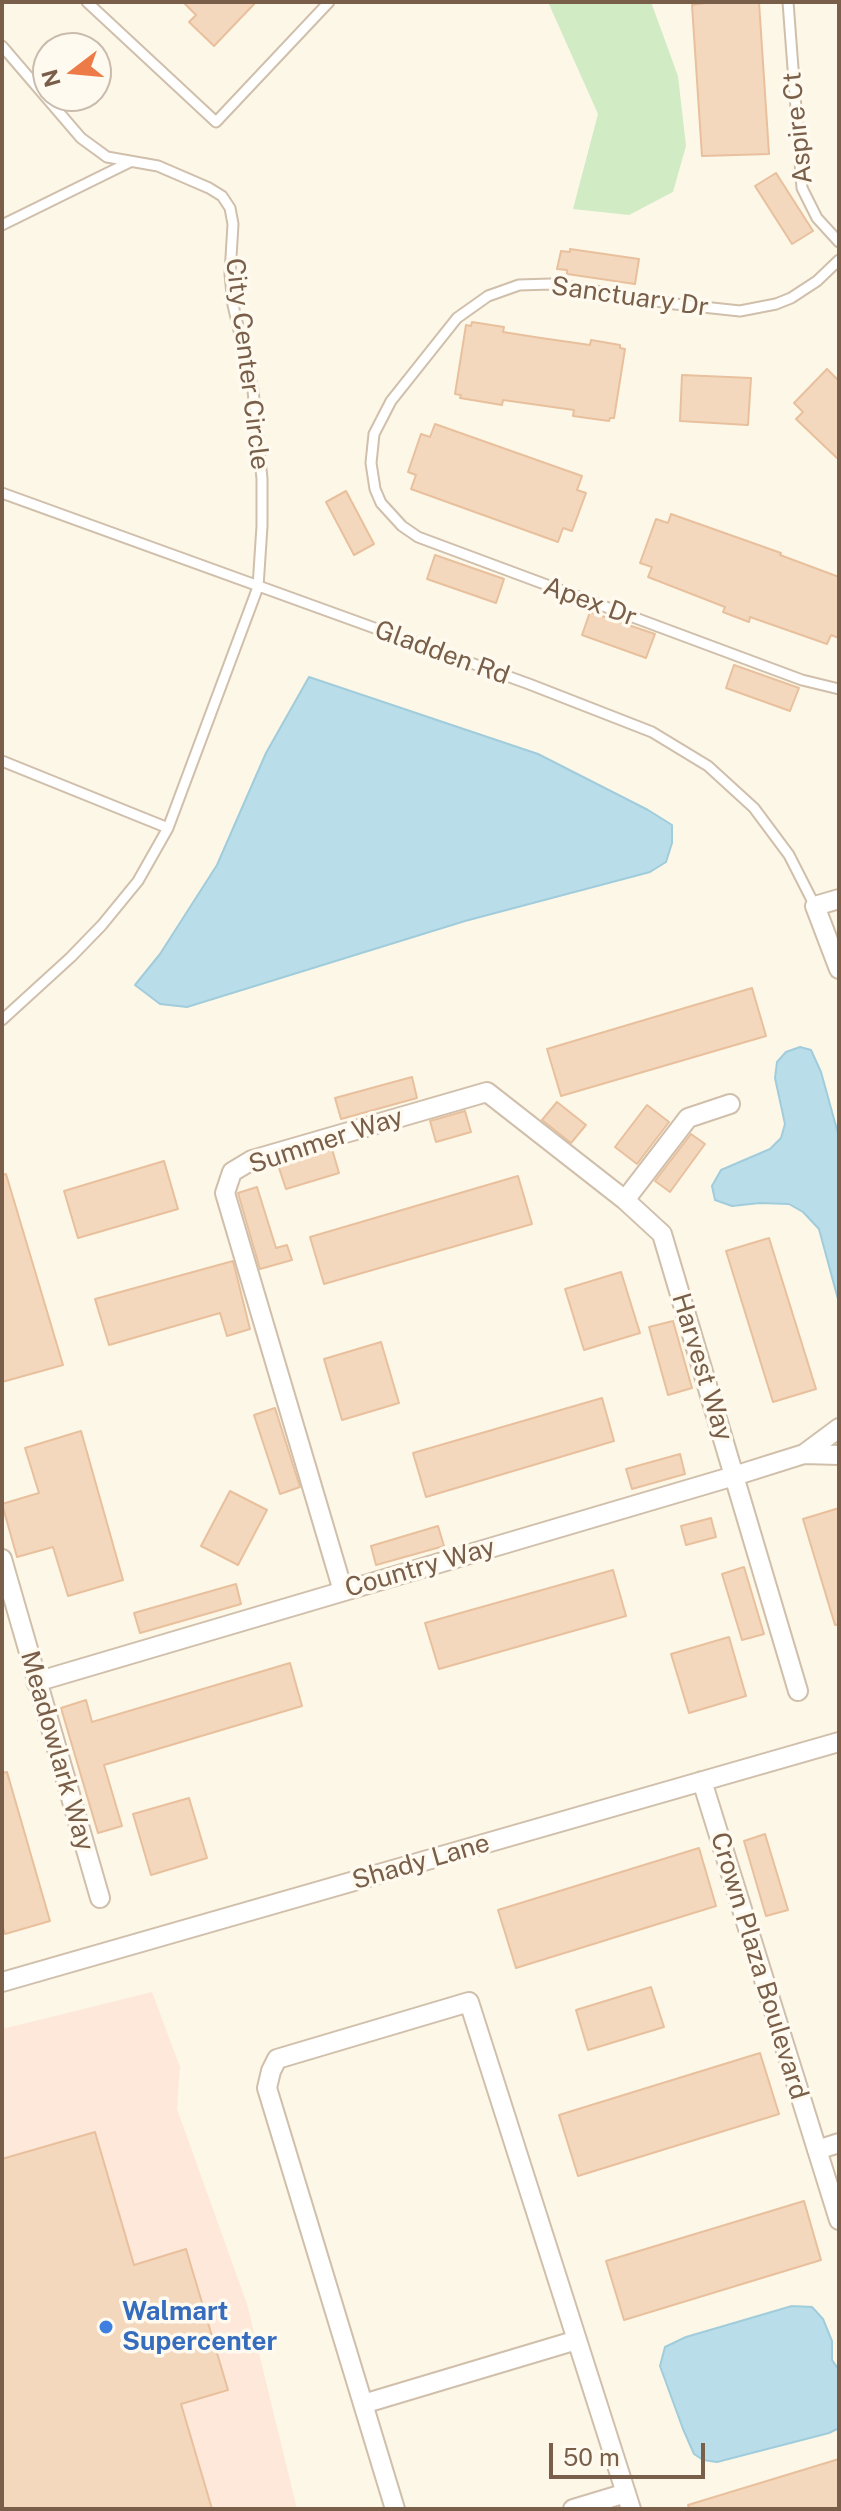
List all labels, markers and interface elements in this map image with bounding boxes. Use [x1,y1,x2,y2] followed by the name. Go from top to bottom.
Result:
[32,32,112,112] north arrow
[36,66,66,90] text: N
[777,71,819,185] street label: Aspire Ct
[219,256,275,472] street label: City Center Circle
[549,271,711,323] street label: Sanctuary Dr
[539,571,641,633] street label: Apex Dr
[370,614,514,692] street label: Gladden Rd
[245,1101,407,1181] street label: Summer Way
[665,1289,739,1445] street label: Harvest Way
[341,1532,499,1604] street label: Country Way
[14,1647,100,1855] street label: Meadowlark Way
[349,1828,493,1896] street label: Shady Lane
[703,1829,815,2103] street label: Crown Plaza Boulevard
[122,2296,277,2358] place label: Walmart Supercenter
[97,2318,115,2336] marker: Walmart Supercenter
[553,2427,709,2477] scale bar
[563,2443,620,2471] text: 50 m

